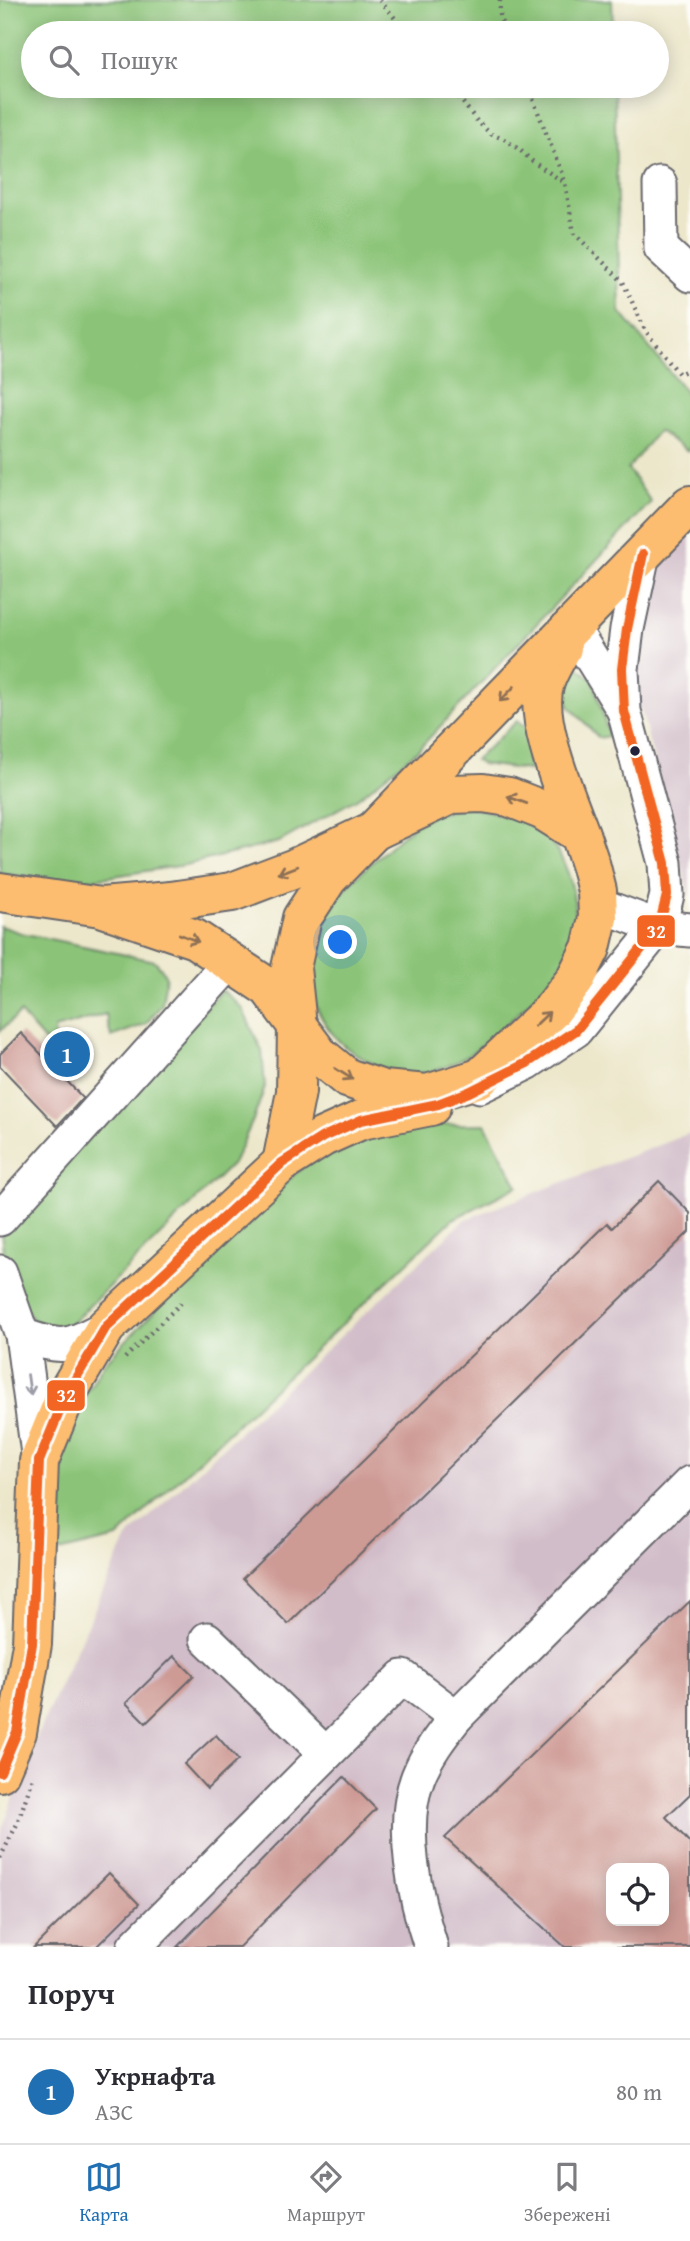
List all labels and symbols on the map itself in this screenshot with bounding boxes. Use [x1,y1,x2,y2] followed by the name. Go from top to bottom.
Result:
[499,685,516,702] one-way arrow
[628,744,642,758] unlabelled marker
[506,793,528,806] one-way arrow
[278,865,300,878] one-way arrow
[636,914,676,948] line badge: 32
[646,917,666,945] text: 32
[323,925,357,959] your location
[177,932,199,945] one-way arrow
[533,1011,550,1028] one-way arrow
[44,1028,90,1080] pin: 1
[334,1068,354,1082] one-way arrow
[22,1373,35,1396] one-way arrow
[46,1379,86,1412] line badge: 32
[56,1381,76,1409] text: 32

